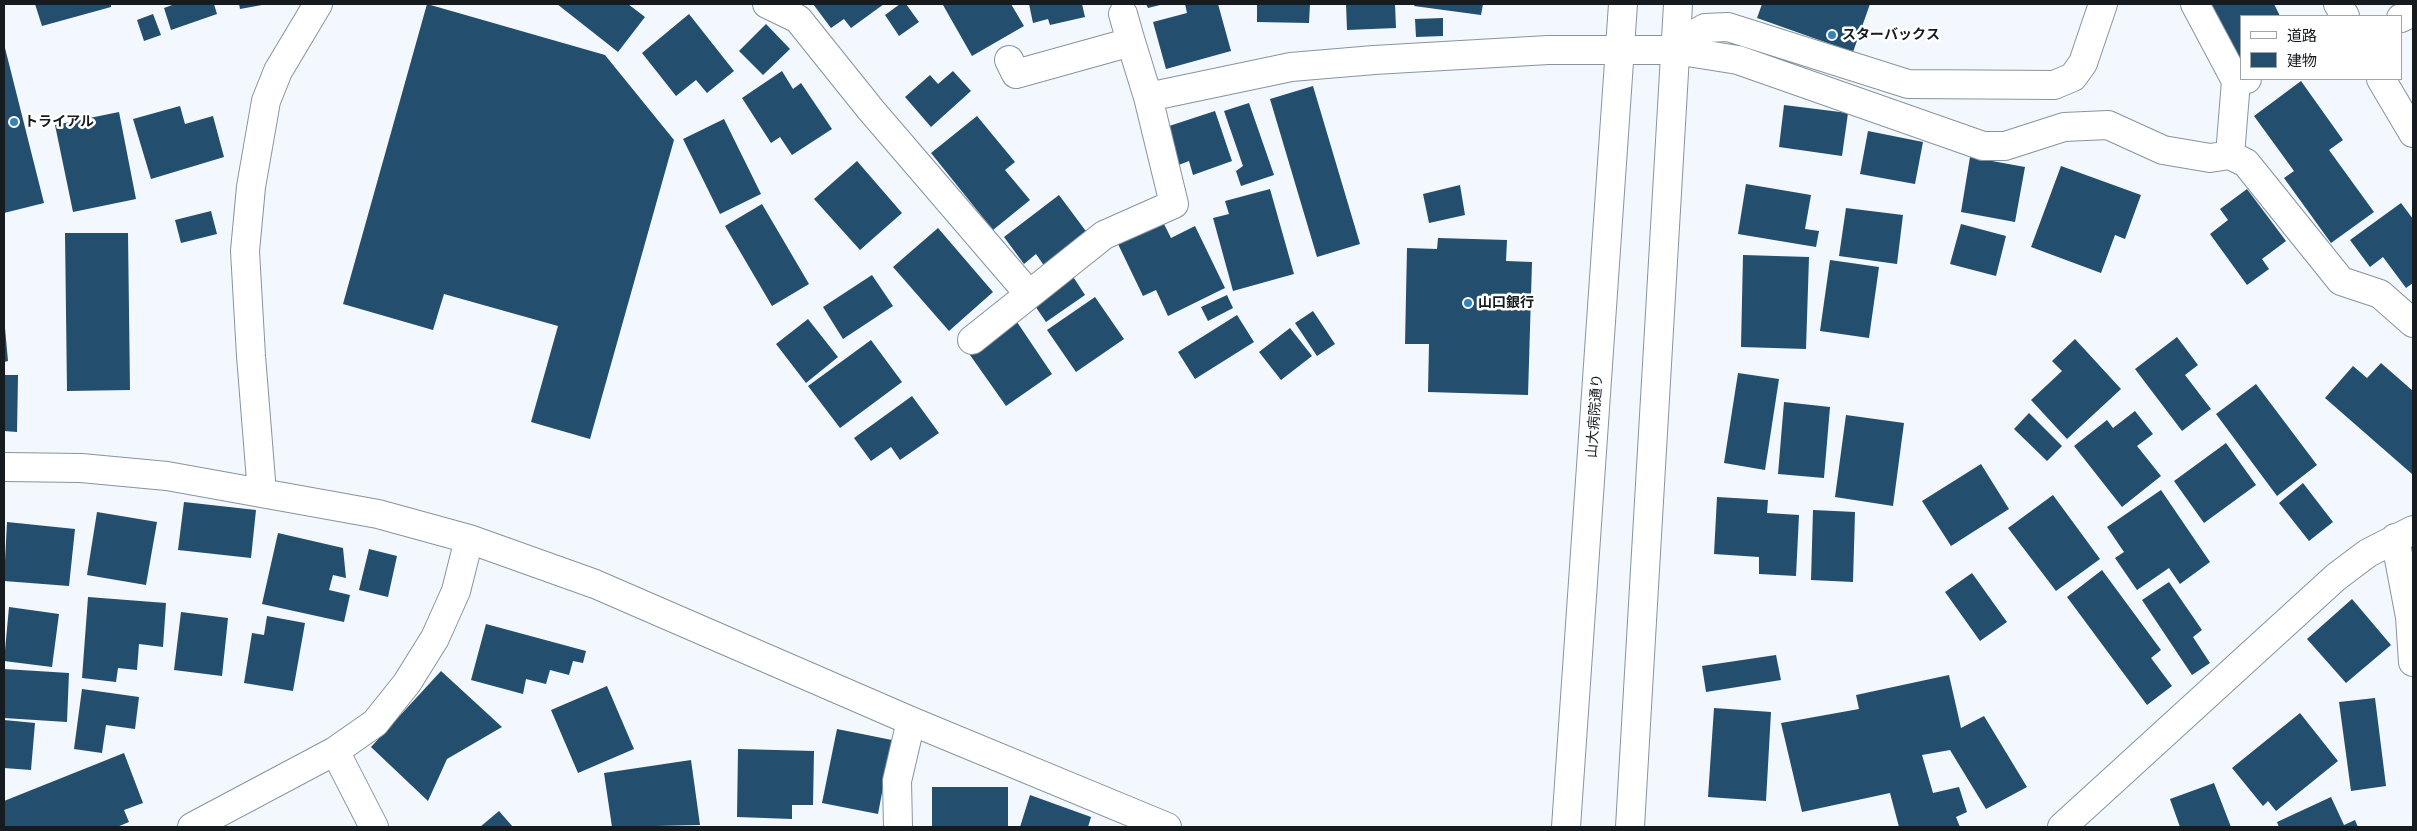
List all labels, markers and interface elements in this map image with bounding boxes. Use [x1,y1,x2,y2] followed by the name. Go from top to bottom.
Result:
[2240,15,2402,80] legend
[2287,26,2317,45] text: 道路
[1842,27,1940,43] place label: スターバックス
[1826,29,1838,41] marker: スターバックス
[2287,51,2317,70] text: 建物
[24,114,94,130] place label: トライアル
[8,116,20,128] marker: トライアル
[1478,295,1534,311] place label: 山口銀行
[1462,297,1474,309] marker: 山口銀行
[1584,374,1606,458] street label: 山大病院通り

